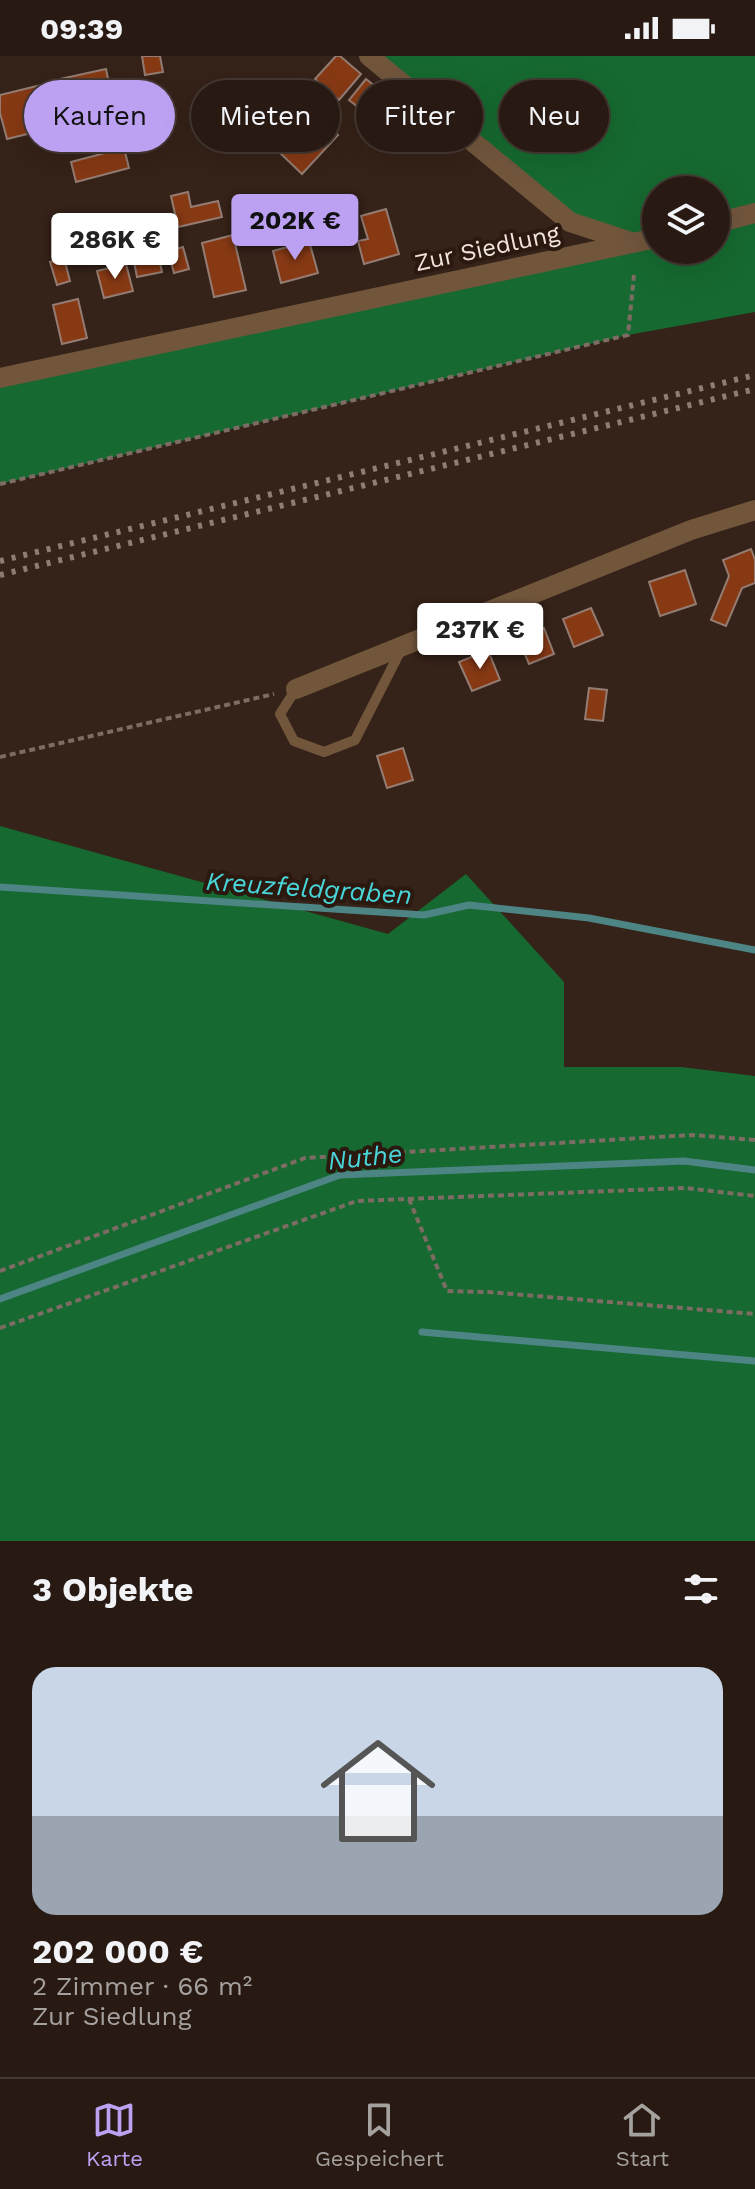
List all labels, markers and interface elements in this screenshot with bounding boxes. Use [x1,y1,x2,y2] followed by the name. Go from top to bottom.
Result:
[40,11,123,46] text: 09:39
[24,80,175,152] chip: Kaufen
[191,80,340,152] chip: Mieten
[356,80,483,152] chip: Filter
[499,80,609,152] chip: Neu
[642,176,730,264] map controls
[642,176,730,264] button: layers
[230,194,360,262] pin: 202K €
[249,205,341,235] text: 202K €
[50,213,180,281] pin: 286K €
[412,219,562,277] street label: Zur Siedlung
[69,224,161,254] text: 286K €
[415,603,545,671] pin: 237K €
[435,614,525,644] text: 237K €
[205,866,413,910] water label: Kreuzfeldgraben
[326,1138,404,1176] water label: Nuthe
[679,1567,723,1611] icon: filters
[32,1569,193,1609] text: 3 Objekte
[306,1719,450,1863] icon: home
[32,1931,203,1971] text: 202 000 €
[32,1971,252,2001] text: 2 Zimmer · 66 m²
[32,2001,191,2031] text: Zur Siedlung
[86,2098,143,2171] tab: Karte
[315,2098,444,2171] tab: Gespeichert
[616,2098,669,2171] tab: Start

